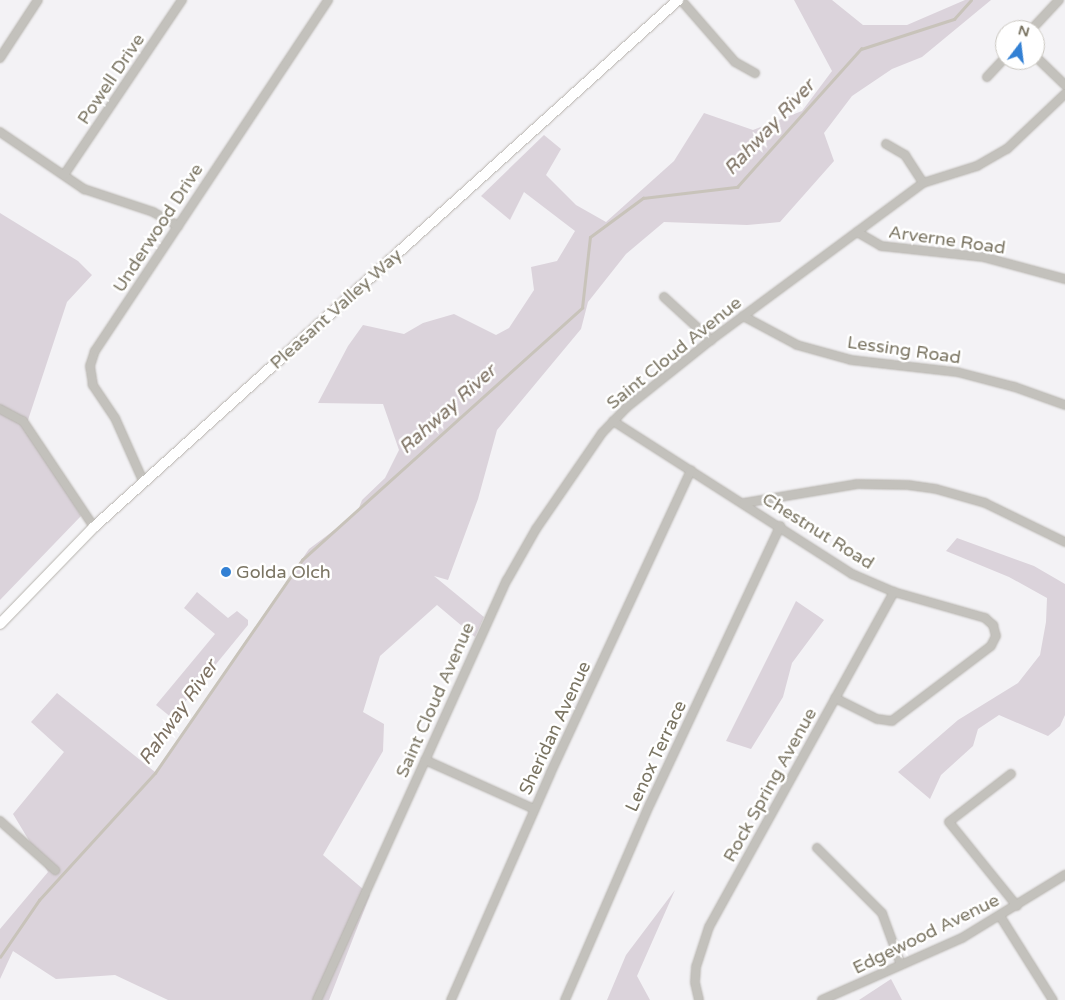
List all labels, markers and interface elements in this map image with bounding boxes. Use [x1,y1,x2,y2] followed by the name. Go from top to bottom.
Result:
[995,20,1045,70] north arrow
[1016,21,1031,41] text: N
[73,29,149,129] street label: Powell Drive
[720,75,820,181] water label: Rahway River
[108,160,208,296] street label: Underwood Drive
[887,221,1007,259] street label: Arverne Road
[266,244,406,374] street label: Pleasant Valley Way
[602,292,746,414] street label: Saint Cloud Avenue
[846,331,962,369] street label: Lessing Road
[395,361,501,459] water label: Rahway River
[758,488,878,574] street label: Chestnut Road
[236,561,331,583] place label: Golda Olch
[220,566,232,578] marker: Golda Olch
[391,619,479,781] street label: Saint Cloud Avenue
[135,656,223,770] water label: Rahway River
[515,658,595,798] street label: Sheridan Avenue
[621,697,691,815] street label: Lenox Terrace
[719,704,821,866] street label: Rock Spring Avenue
[849,889,1003,979] street label: Edgewood Avenue

